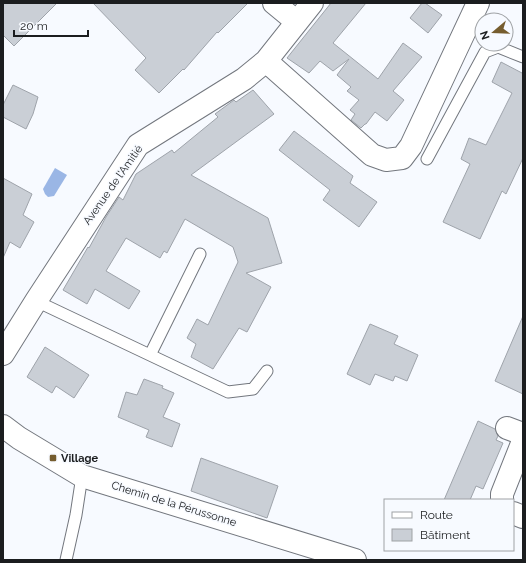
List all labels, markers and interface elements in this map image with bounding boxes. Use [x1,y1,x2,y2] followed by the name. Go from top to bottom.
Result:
[14,12,88,38] scale bar
[474,12,514,52] north arrow
[20,19,48,33] text: 20 m
[478,29,493,41] text: N
[81,142,146,227] street label: Avenue de l'Amitié
[61,452,99,465] place label: Village
[48,453,58,463] marker: Village
[110,479,239,529] street label: Chemin de la Pérussonne
[384,499,514,551] legend
[420,508,453,522] text: Route
[420,528,470,542] text: Bâtiment

